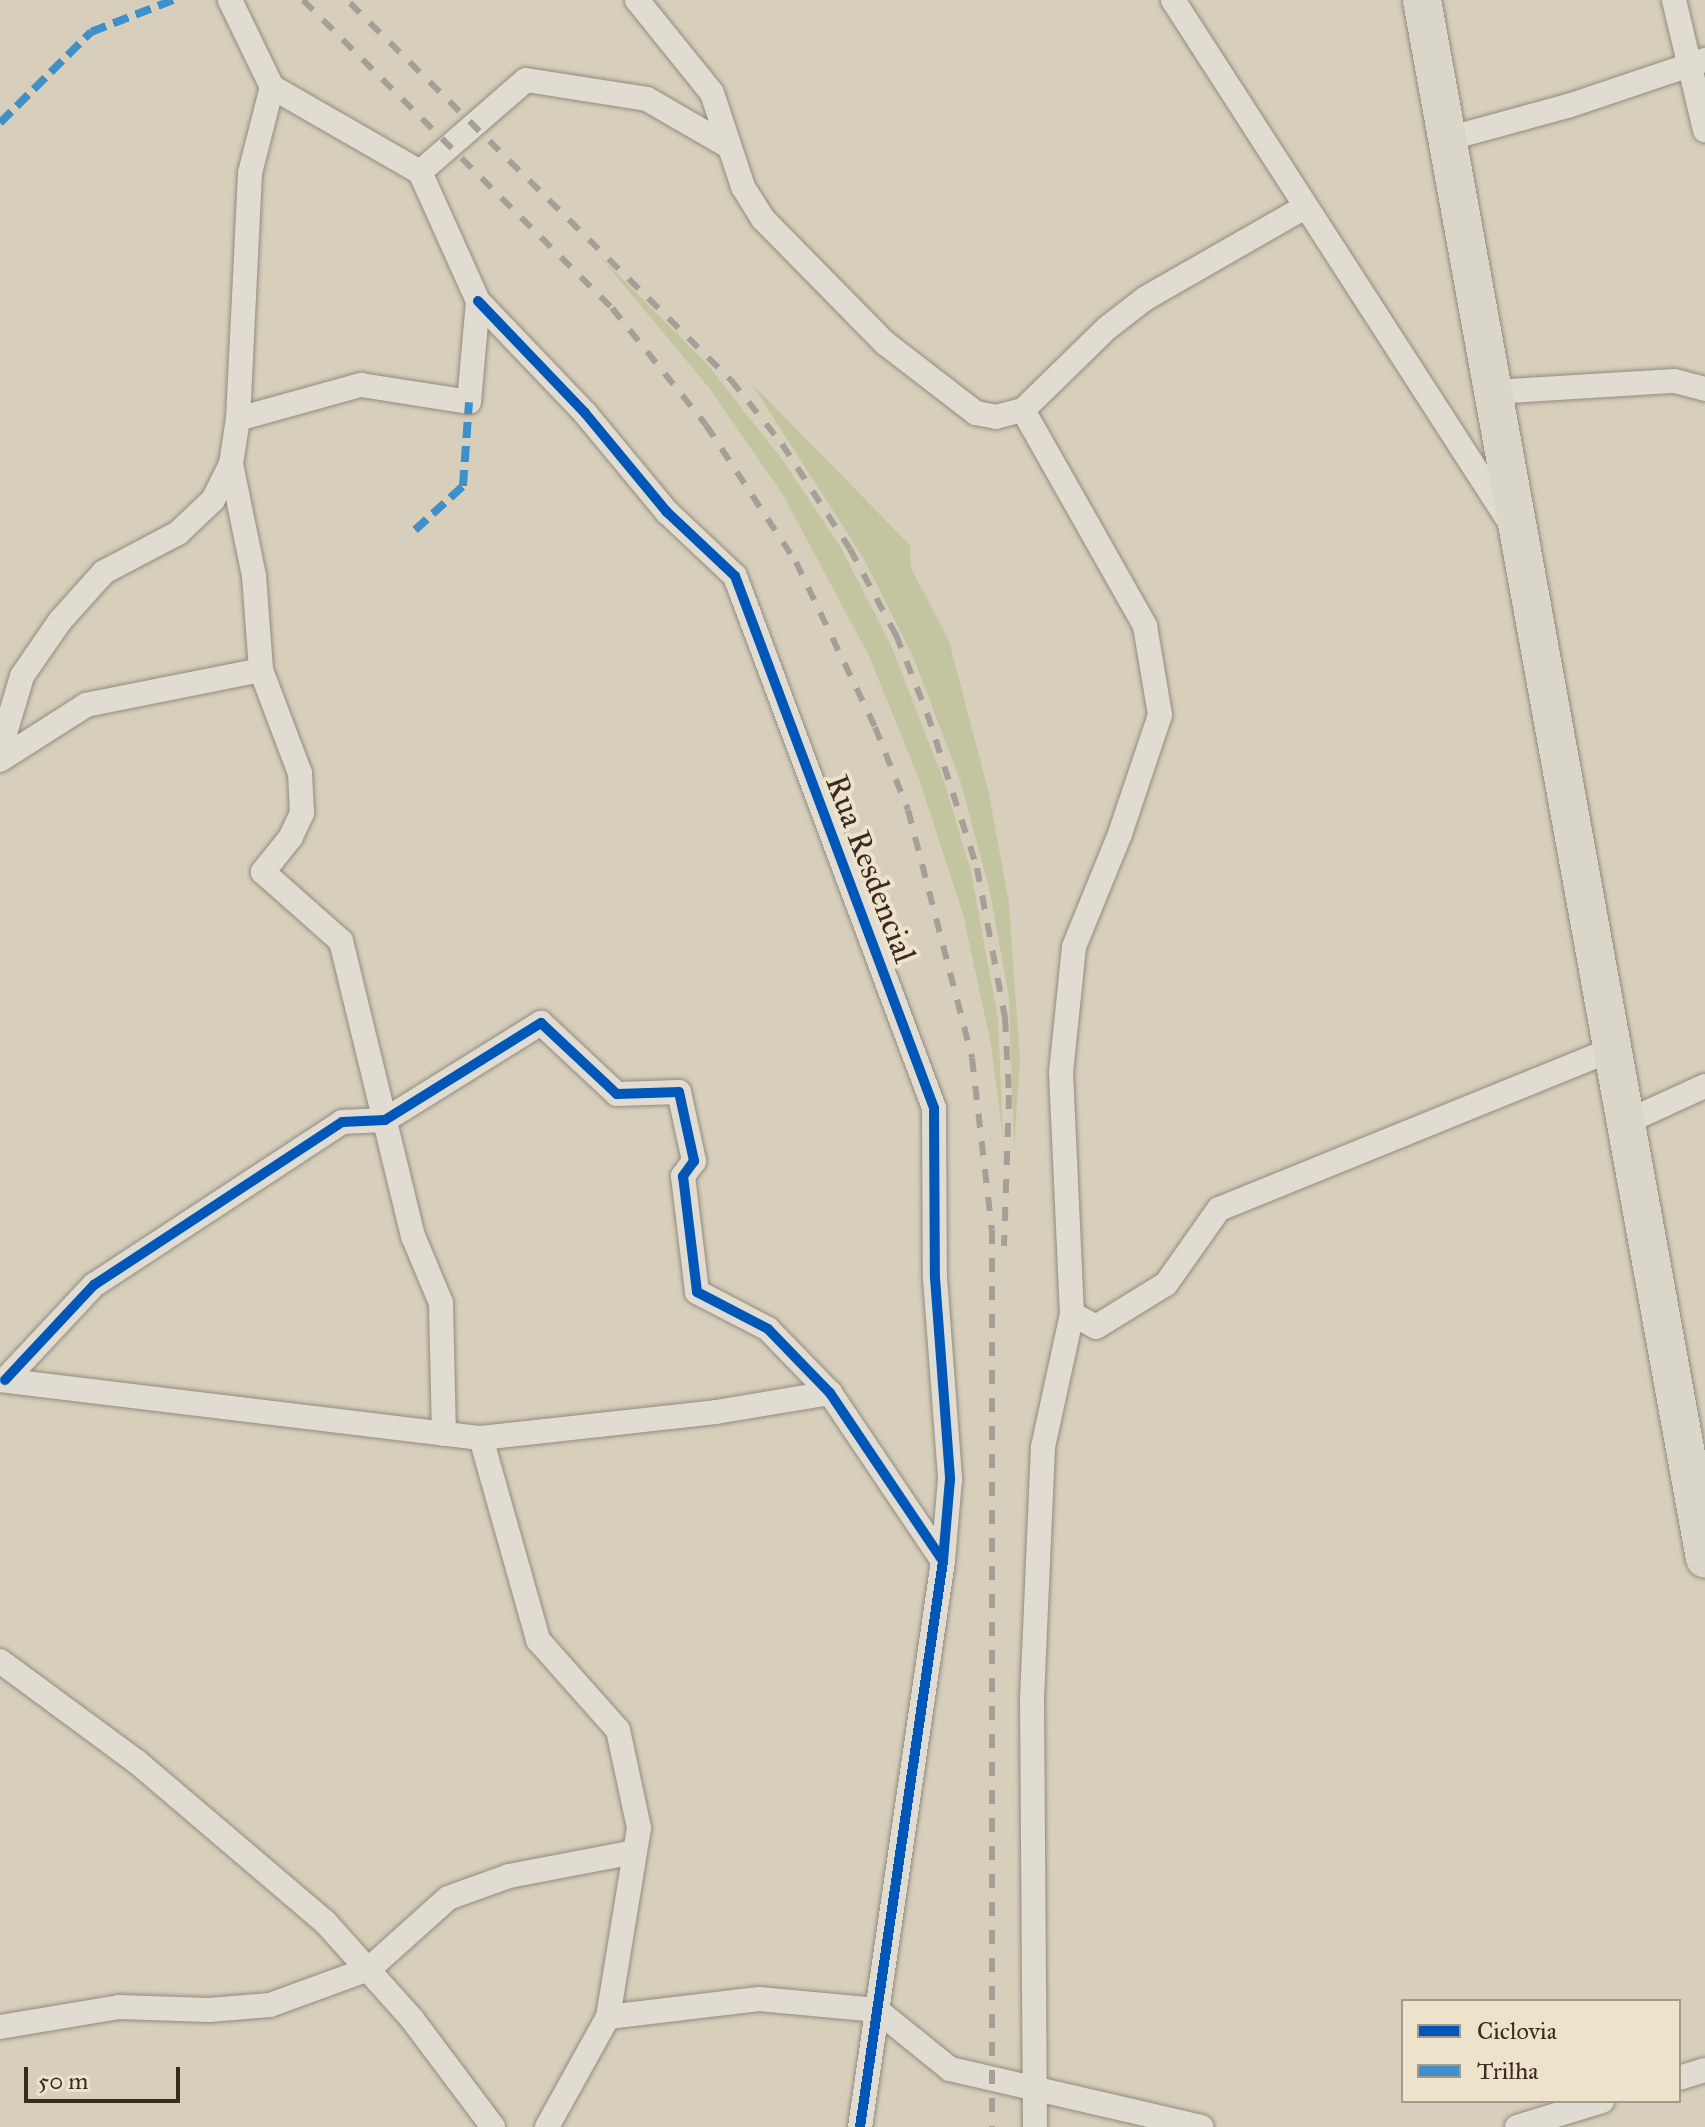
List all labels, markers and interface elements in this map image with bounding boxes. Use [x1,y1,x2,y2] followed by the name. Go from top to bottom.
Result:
[817,770,923,968] street label: Rua Resdencial
[1401,1999,1681,2103] legend
[1477,2016,1557,2046] text: Ciclovia
[28,2051,184,2101] scale bar
[1477,2056,1538,2086] text: Trilha
[38,2066,88,2096] text: 50 m

